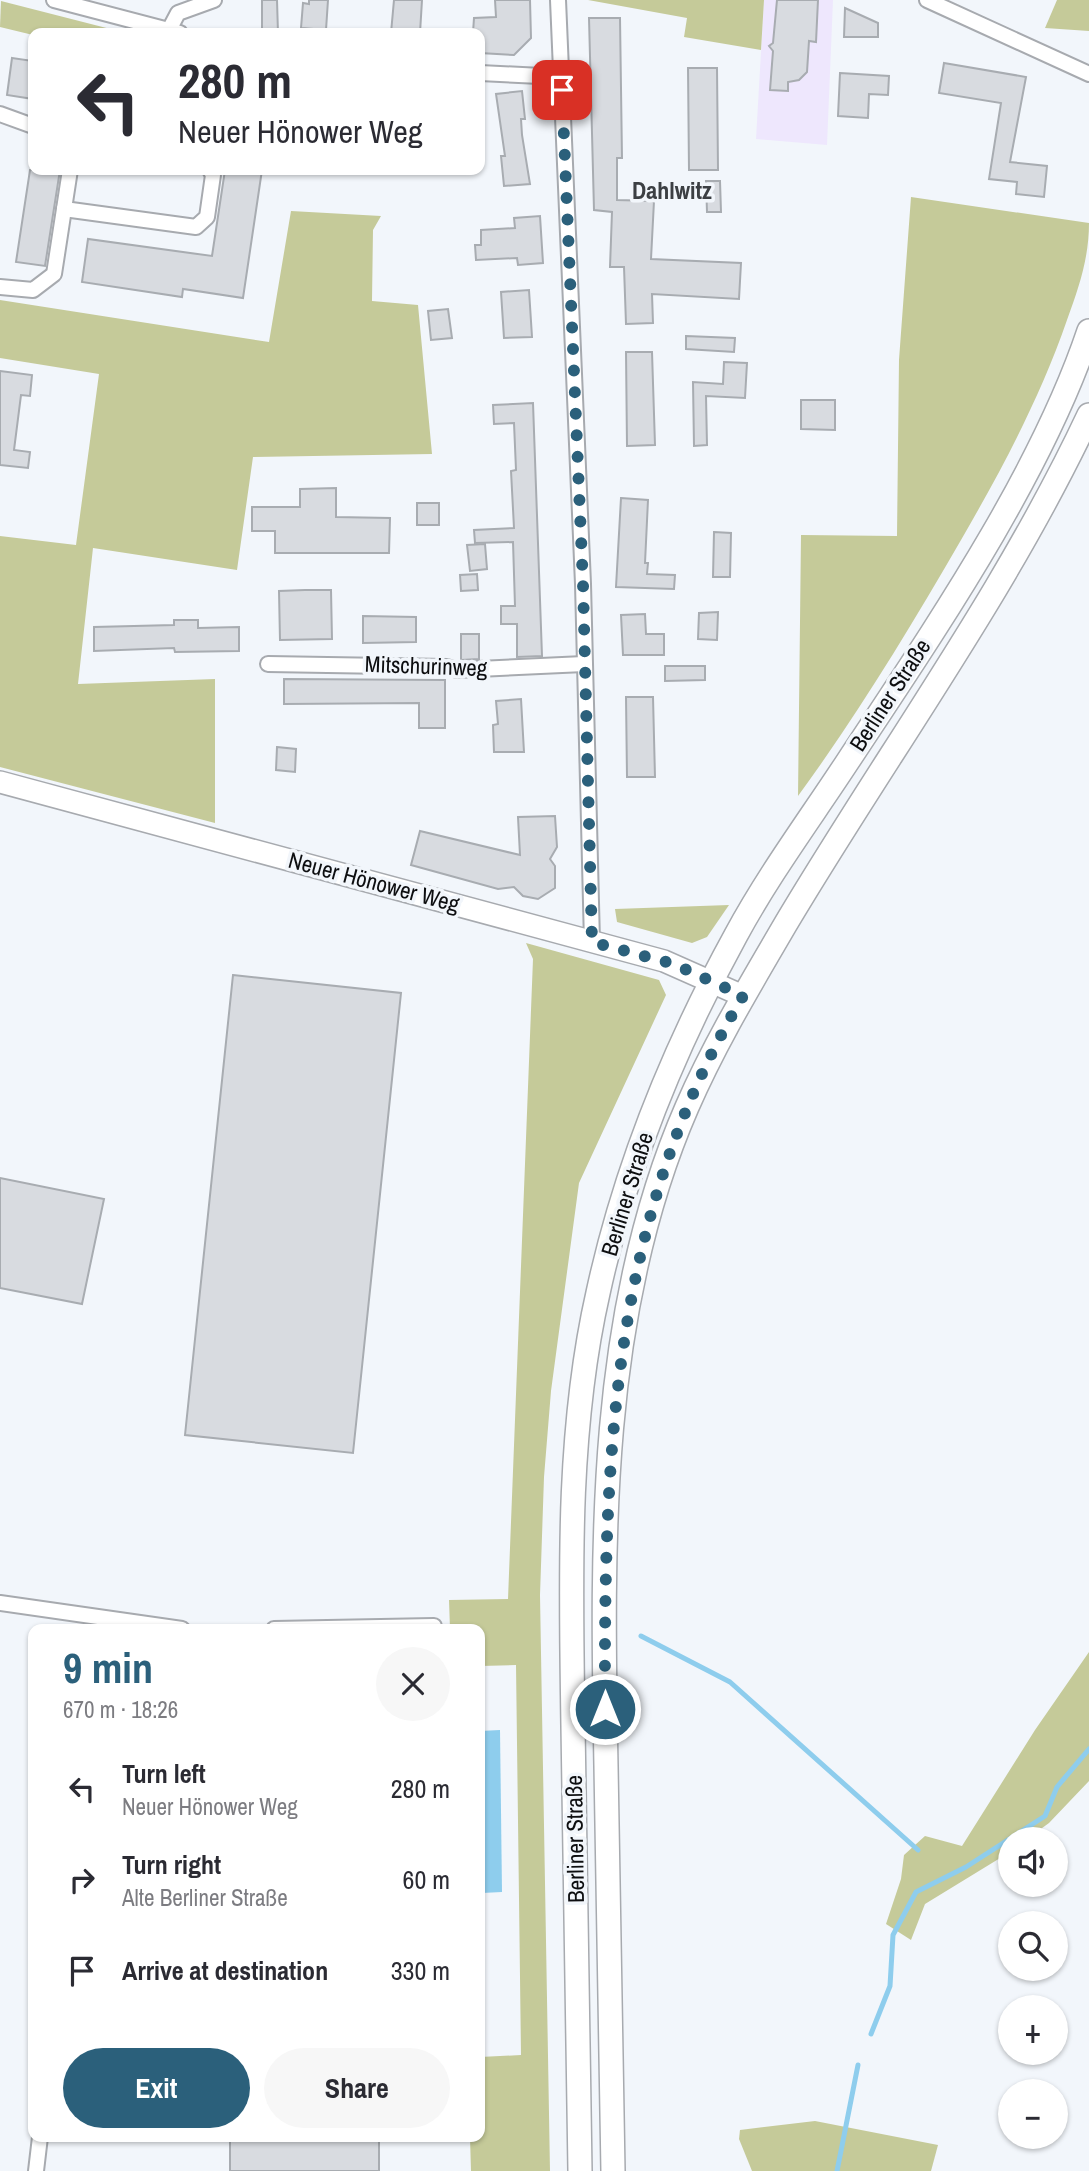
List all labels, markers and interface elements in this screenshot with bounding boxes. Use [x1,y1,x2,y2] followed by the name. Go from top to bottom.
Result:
[178,47,292,113] text: 280 m
[63,56,154,147] icon: left
[532,60,592,120] pin
[543,71,581,109] icon: arrive
[178,110,423,153] text: Neuer Hönower Weg
[632,174,712,206] district label: Dahlwitz
[842,633,937,757] street label: Berliner Straße
[364,648,488,683] street label: Mitschurinweg
[285,844,464,919] street label: Neuer Hönower Weg
[593,1128,660,1260] street label: Berliner Straße
[63,1640,153,1696] text: 9 min
[376,1647,450,1721] button: close
[568,1672,642,1746] position arrow
[63,1694,178,1725] text: 670 m · 18:26
[122,1756,206,1791] text: Turn left
[63,1770,101,1808] icon: left
[391,1771,450,1806] text: 280 m
[558,1775,591,1903] street label: Berliner Straße
[122,1791,298,1822] text: Neuer Hönower Weg
[998,1827,1068,2149] map controls
[998,1827,1068,1897] button: sound
[122,1847,221,1882] text: Turn right
[63,1861,101,1899] icon: right
[403,1862,450,1897] text: 60 m
[122,1882,288,1913] text: Alte Berliner Straße
[998,1911,1068,1981] button: search
[63,1952,101,1990] icon: arrive
[122,1953,328,1988] text: Arrive at destination
[391,1953,450,1988] text: 330 m
[998,1995,1068,2065] button: +
[63,2048,250,2128] button: Exit
[264,2048,450,2128] button: Share
[998,2079,1068,2149] button: −

